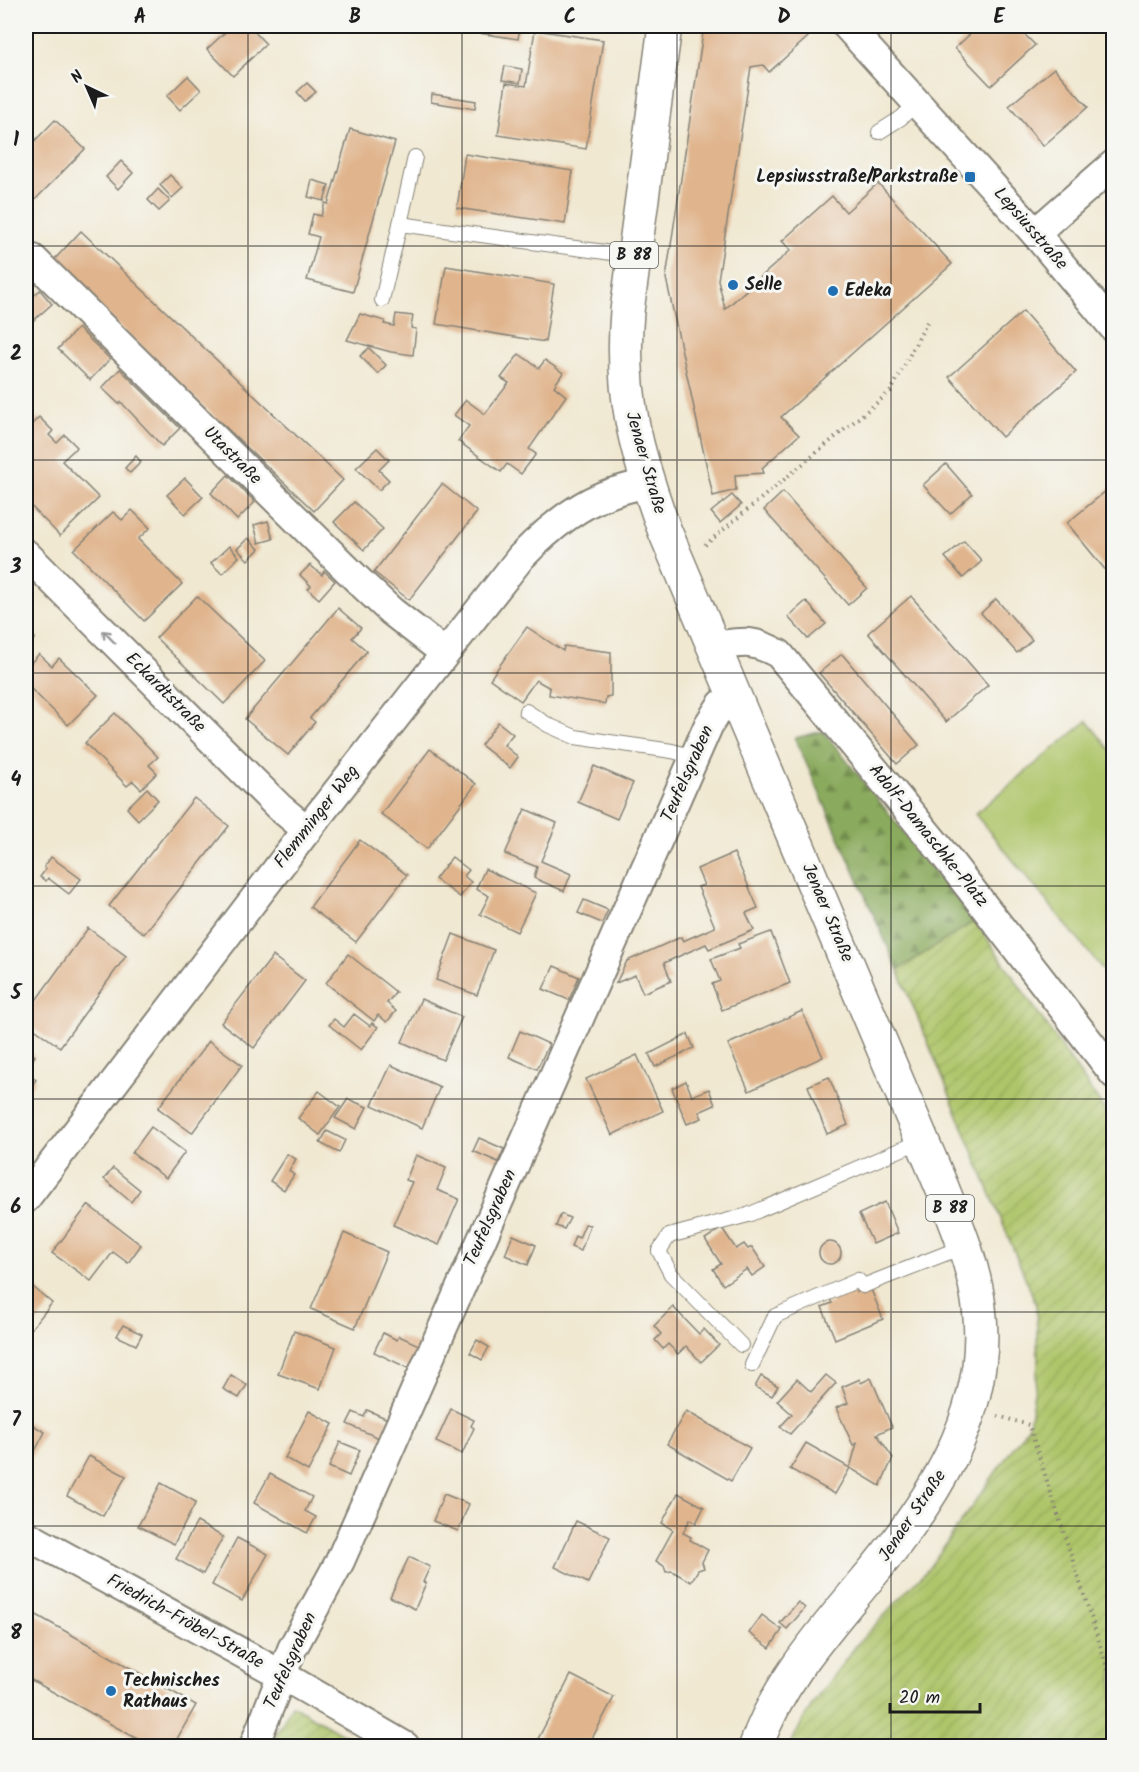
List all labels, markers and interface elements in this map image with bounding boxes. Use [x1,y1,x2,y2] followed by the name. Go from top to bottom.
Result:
[134,2,146,34] text: A
[349,2,361,34] text: B
[564,2,576,34] text: C
[777,2,791,34] text: D
[993,2,1005,34] text: E
[57,57,117,117] north arrow
[65,65,90,90] text: N
[13,125,19,157] text: 1
[756,163,958,192] place label: Lepsiusstraße/Parkstraße
[963,170,977,184] marker: Lepsiusstraße/Parkstraße
[985,181,1075,277] street label: Lepsiusstraße
[610,242,658,268] road number: B 88
[745,271,782,300] place label: Selle
[845,277,891,306] place label: Edeka
[726,278,740,292] marker: Selle
[826,284,840,298] marker: Edeka
[10,339,22,371] text: 2
[617,408,673,518] street label: Jenaer Straße
[196,420,268,492] street label: Utastraße
[10,552,22,584] text: 3
[101,629,116,644] one-way arrow
[118,646,212,740] street label: Eckardtstraße
[654,721,722,827] street label: Teufelsgraben
[861,758,995,914] street label: Adolf-Damaschke-Platz
[267,759,367,875] street label: Flemminger Weg
[11,765,22,797] text: 4
[793,859,861,967] street label: Jenaer Straße
[10,978,23,1010] text: 5
[457,1165,525,1271] street label: Teufelsgraben
[11,1192,22,1224] text: 6
[926,1195,974,1221] road number: B 88
[11,1405,21,1437] text: 7
[872,1464,954,1568] street label: Jenaer Straße
[101,1567,269,1677] street label: Friedrich-Fröbel-Straße
[257,1608,325,1714] street label: Teufelsgraben
[10,1618,22,1650] text: 8
[123,1667,220,1717] place label: Technisches Rathaus
[890,1676,980,1714] scale bar
[104,1684,118,1698] marker: Technisches Rathaus
[899,1684,940,1713] text: 20 m

